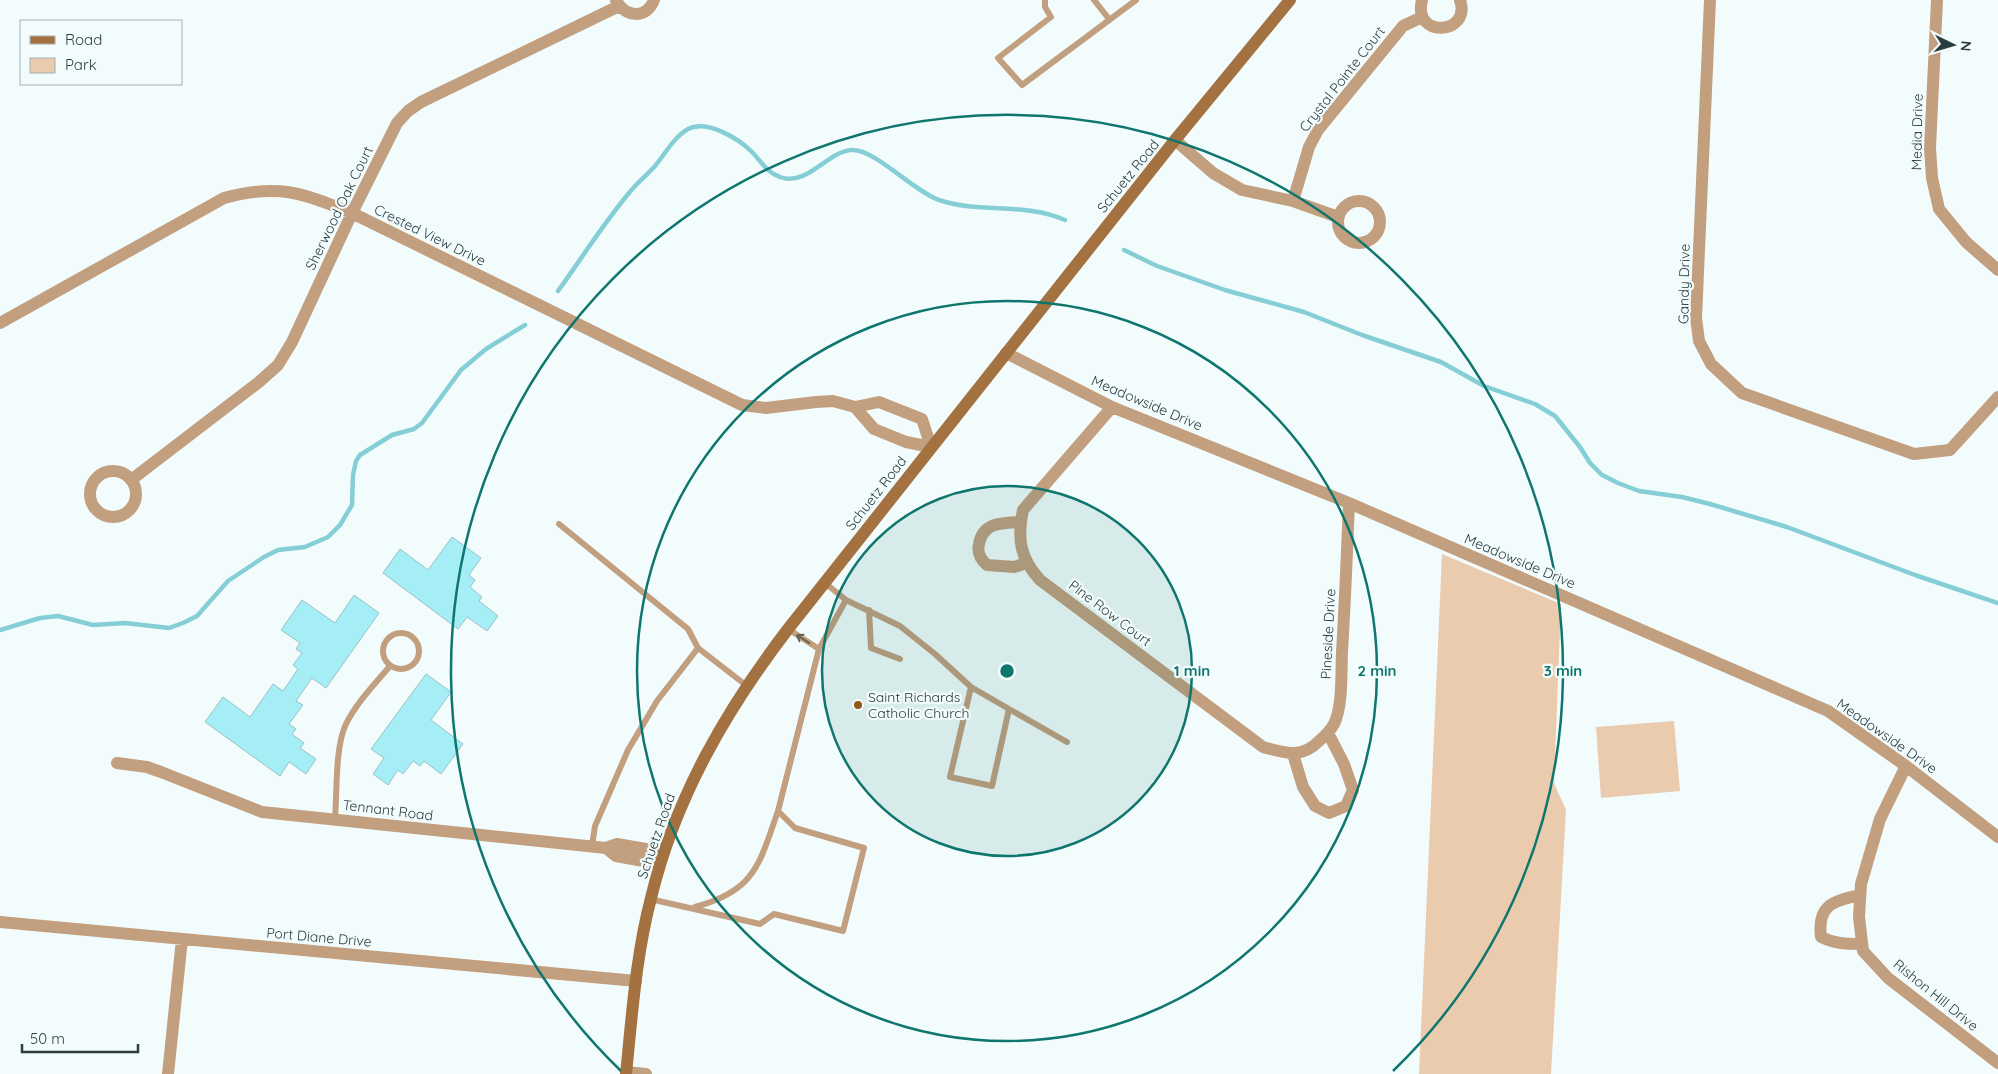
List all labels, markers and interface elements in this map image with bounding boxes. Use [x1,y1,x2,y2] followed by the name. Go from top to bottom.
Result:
[20,20,182,85] legend
[1928,20,1978,70] north arrow
[1295,22,1389,135] street label: Crystal Pointe Court
[65,30,102,49] text: Road
[1957,40,1975,52] text: N
[65,55,97,74] text: Park
[1907,93,1927,171] street label: Media Drive
[1093,136,1163,216] street label: Schuetz Road
[301,143,377,273] street label: Sherwood Oak Court
[371,200,489,270] street label: Crested View Drive
[1674,244,1694,324] street label: Gandy Drive
[1089,371,1205,435] street label: Meadowside Drive
[842,452,910,534] street label: Schuetz Road
[1462,529,1578,593] street label: Meadowside Drive
[1065,576,1155,650] street label: Pine Row Court
[1317,588,1339,680] street label: Pineside Drive
[797,634,811,644] one-way arrow
[1174,661,1210,680] text: 1 min
[1357,661,1397,680] text: 2 min
[1544,661,1582,680] text: 3 min
[998,662,1016,680] centre of rings
[868,688,969,722] place label: Saint Richards Catholic Church
[1833,695,1941,778] street label: Meadowside Drive
[852,699,864,711] marker: Saint Richards Catholic Church
[633,791,679,881] street label: Schuetz Road
[342,796,434,824] street label: Tennant Road
[266,923,373,951] street label: Port Diane Drive
[1890,955,1982,1035] street label: Rishon Hill Drive
[22,1022,139,1054] scale bar
[30,1029,65,1048] text: 50 m

